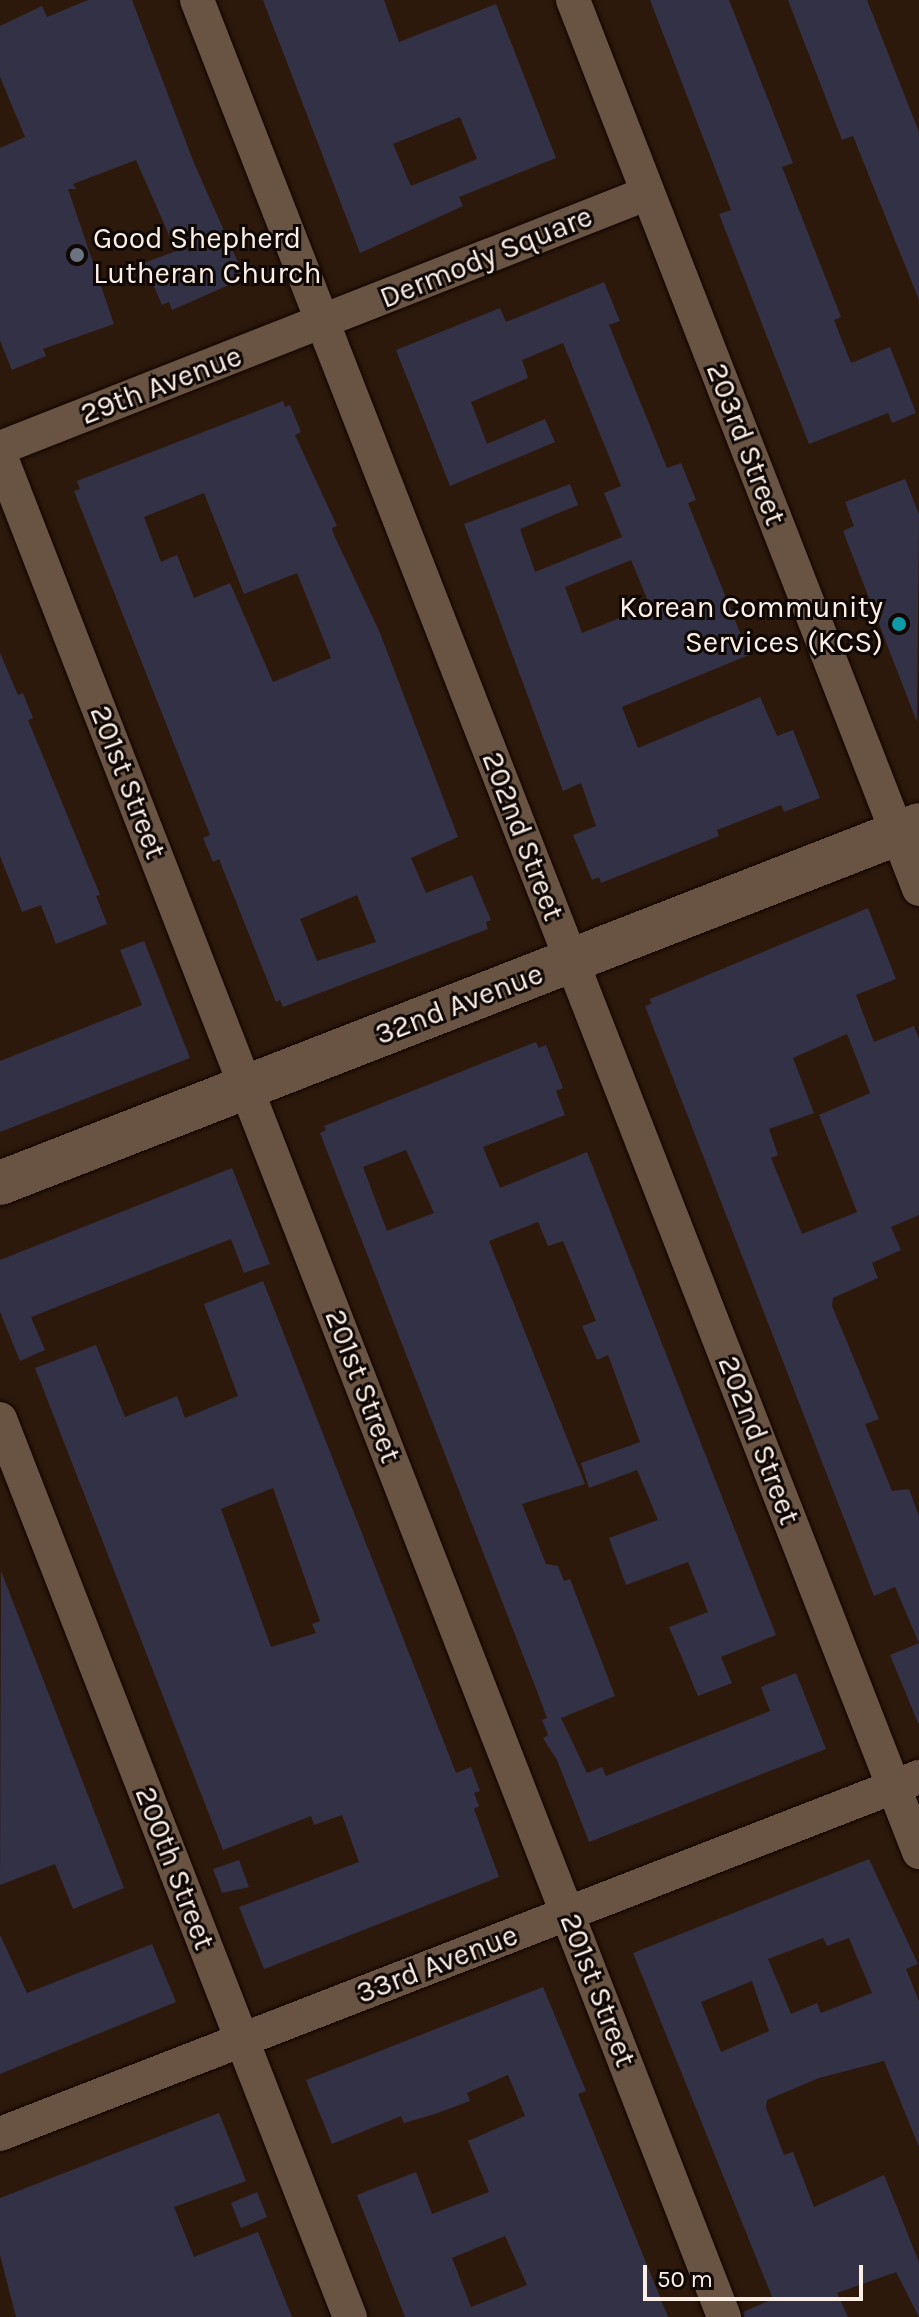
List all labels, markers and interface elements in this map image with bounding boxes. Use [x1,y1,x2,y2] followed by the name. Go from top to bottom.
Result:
[374,198,598,316] street label: Dermody Square
[93,220,322,290] place label: Good Shepherd Lutheran Church
[68,246,86,264] marker: Good Shepherd Lutheran Church
[75,338,247,432] street label: 29th Avenue
[699,358,793,530] street label: 203rd Street
[619,589,883,660] place label: Korean Community Services (KCS)
[890,615,908,633] marker: Korean Community Services (KCS)
[82,700,174,864] street label: 201st Street
[474,746,572,926] street label: 202nd Street
[370,956,548,1052] street label: 32nd Avenue
[317,1304,409,1468] street label: 201st Street
[710,1350,808,1530] street label: 202nd Street
[127,1781,223,1955] street label: 200th Street
[552,1908,644,2072] street label: 201st Street
[351,1917,523,2011] street label: 33rd Avenue
[647,2249,867,2299] scale bar
[657,2265,713,2293] text: 50 m

